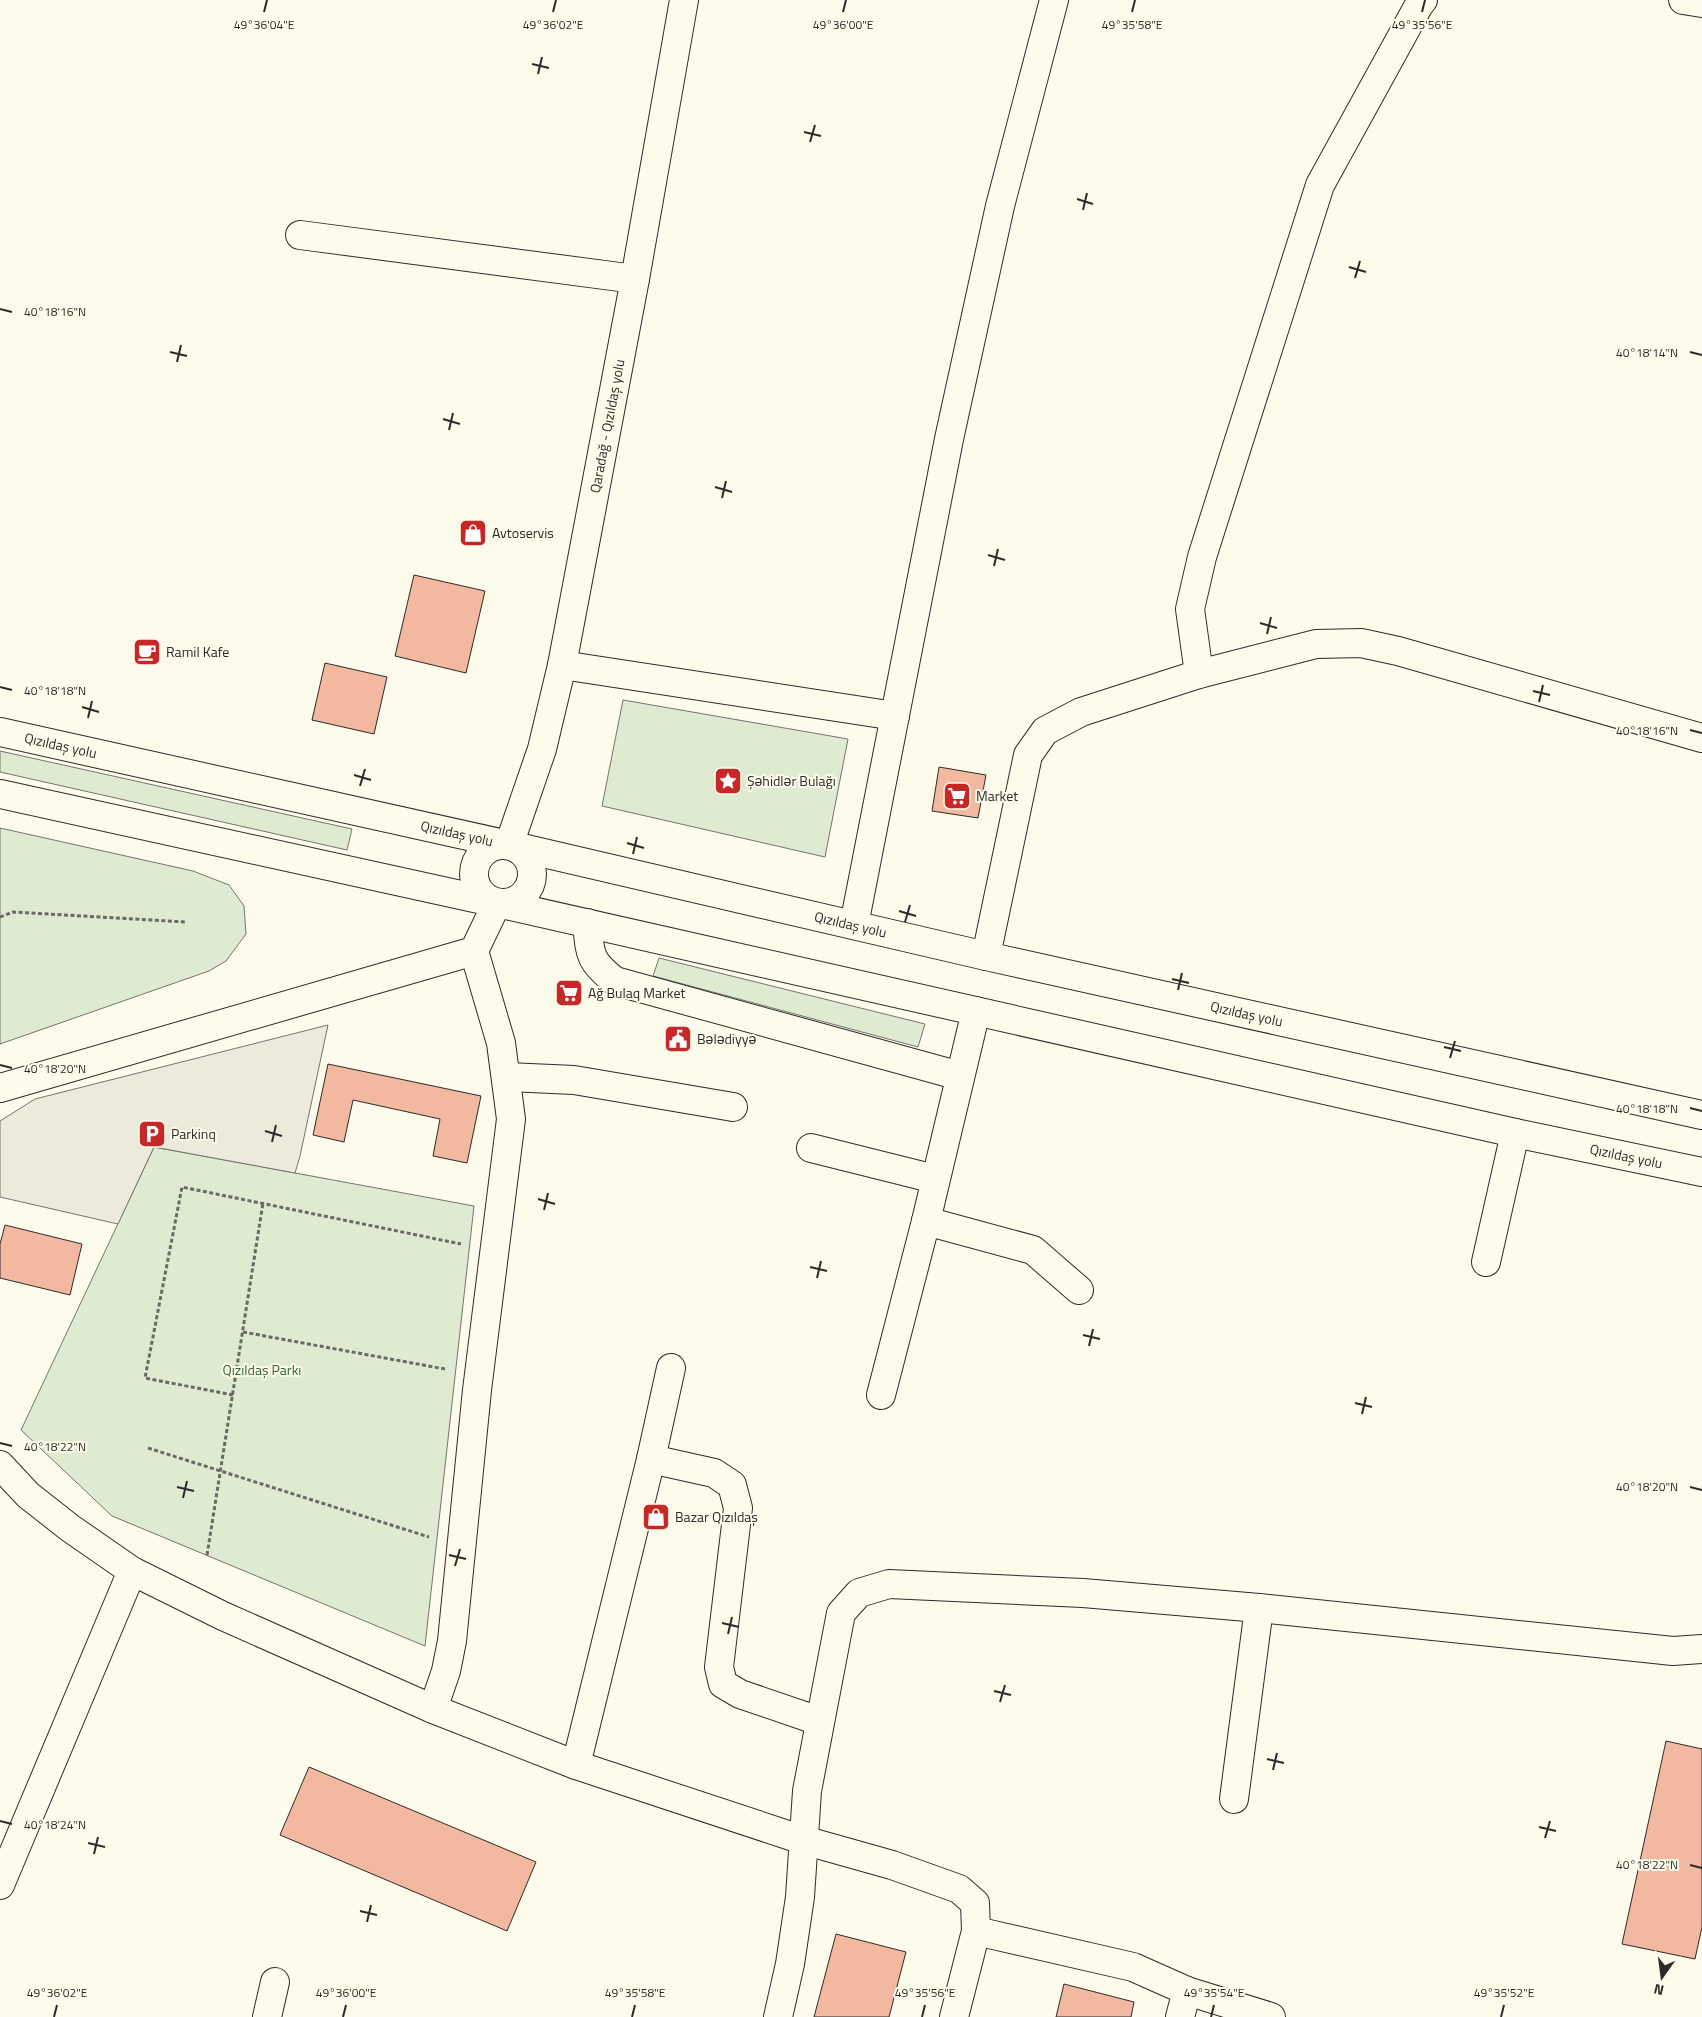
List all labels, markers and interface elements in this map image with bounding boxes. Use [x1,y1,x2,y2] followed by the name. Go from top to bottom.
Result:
[234,15,295,34] text: 49°36'04"E
[523,15,584,34] text: 49°36'02"E
[813,15,874,34] text: 49°36'00"E
[1102,15,1163,34] text: 49°35'58"E
[1392,15,1453,34] text: 49°35'56"E
[24,302,86,321] text: 40°18'16"N
[1616,343,1678,362] text: 40°18'14"N
[584,357,630,495] street label: Qaradağ - Qızıldaş yolu
[458,518,488,548] shop icon: Avtoservis
[492,522,554,543] place label: Avtoservis
[132,637,162,667] cafe icon: Ramil Kafe
[166,641,229,662] place label: Ramil Kafe
[24,681,86,700] text: 40°18'18"N
[1616,721,1678,740] text: 40°18'16"N
[22,727,99,763] street label: Qızıldaş yolu
[713,766,743,796] place icon: Şəhidlər Bulağı
[747,770,836,791] place label: Şəhidlər Bulağı
[942,781,972,811] supermarket icon: Market
[976,785,1018,806] place label: Market
[419,815,495,851] street label: Qızıldaş yolu
[812,905,889,943] street label: Qızıldaş yolu
[554,978,584,1008] supermarket icon: Ağ Bulaq Market
[588,982,685,1003] place label: Ağ Bulaq Market
[1208,995,1285,1032] street label: Qızıldaş yolu
[663,1024,693,1054] public building icon: Bələdiyyə
[697,1028,756,1049] place label: Bələdiyyə
[24,1059,86,1078] text: 40°18'20"N
[1616,1099,1678,1118] text: 40°18'18"N
[137,1119,167,1149] parking icon: Parkinq
[171,1123,216,1144] place label: Parkinq
[1588,1138,1664,1173] street label: Qızıldaş yolu
[223,1359,301,1380] park label: Qızıldaş Parkı
[24,1437,86,1456] text: 40°18'22"N
[1616,1477,1678,1496] text: 40°18'20"N
[641,1502,671,1532] shop icon: Bazar Qızıldaş
[675,1506,758,1527] place label: Bazar Qızıldaş
[24,1815,86,1834] text: 40°18'24"N
[1616,1855,1678,1874] text: 40°18'22"N
[1637,1952,1687,2002] north arrow
[1651,1979,1666,2001] text: N
[27,1983,88,2002] text: 49°36'02"E
[316,1983,377,2002] text: 49°36'00"E
[605,1983,666,2002] text: 49°35'58"E
[895,1983,956,2002] text: 49°35'56"E
[1184,1983,1245,2002] text: 49°35'54"E
[1474,1983,1535,2002] text: 49°35'52"E

